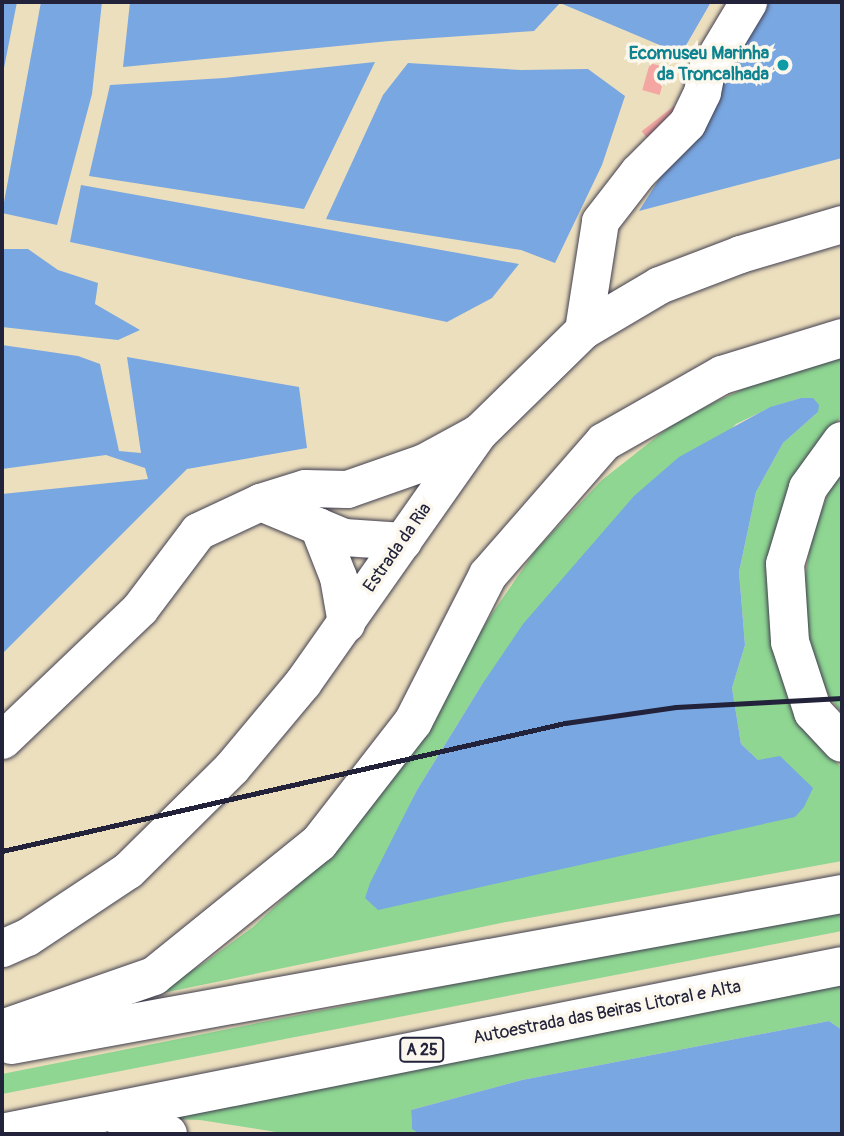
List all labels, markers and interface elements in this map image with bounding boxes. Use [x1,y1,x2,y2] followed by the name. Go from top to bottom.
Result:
[629,44,769,86] place label: Ecomuseu Marinha da Troncalhada
[775,57,791,73] marker: Ecomuseu Marinha da Troncalhada
[359,499,437,597] street label: Estrada da Ria
[471,976,743,1050] street label: Autoestrada das Beiras Litoral e Alta
[399,1038,445,1062] road number: A 25

